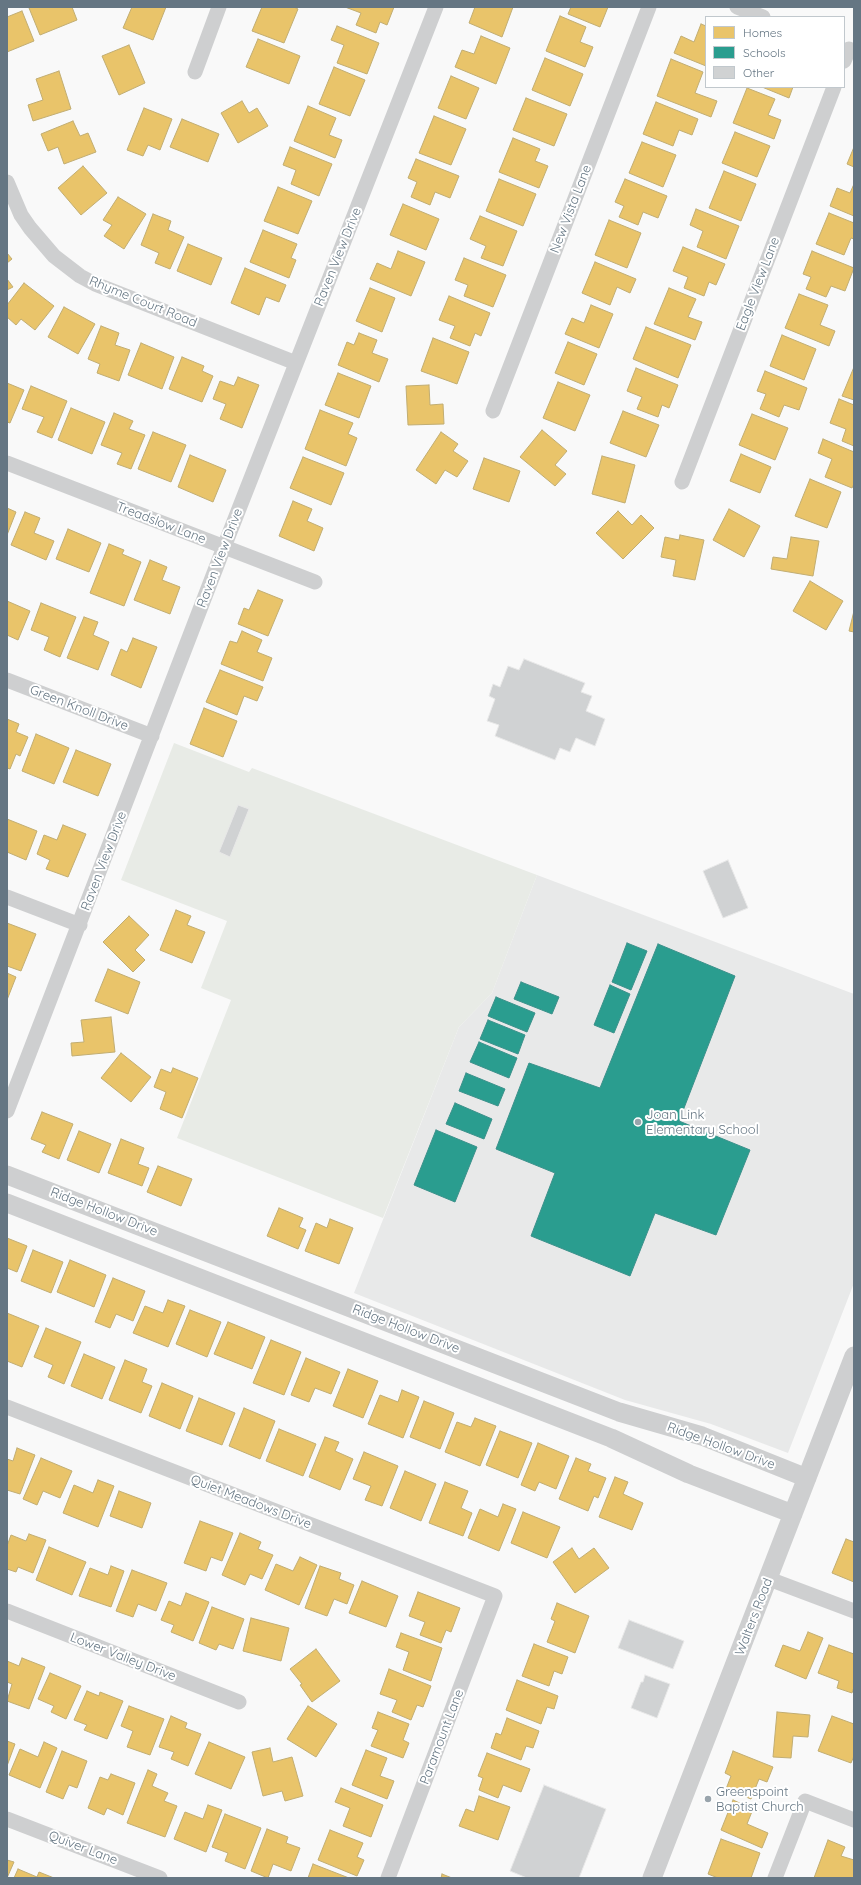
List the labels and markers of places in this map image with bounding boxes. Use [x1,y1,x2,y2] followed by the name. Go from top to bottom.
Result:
[646,1107,759,1138] place label: Joan Link Elementary School
[633,1117,643,1127] marker: Joan Link Elementary School
[716,1784,804,1815] place label: Greenspoint Baptist Church
[703,1794,713,1804] marker: Greenspoint Baptist Church

